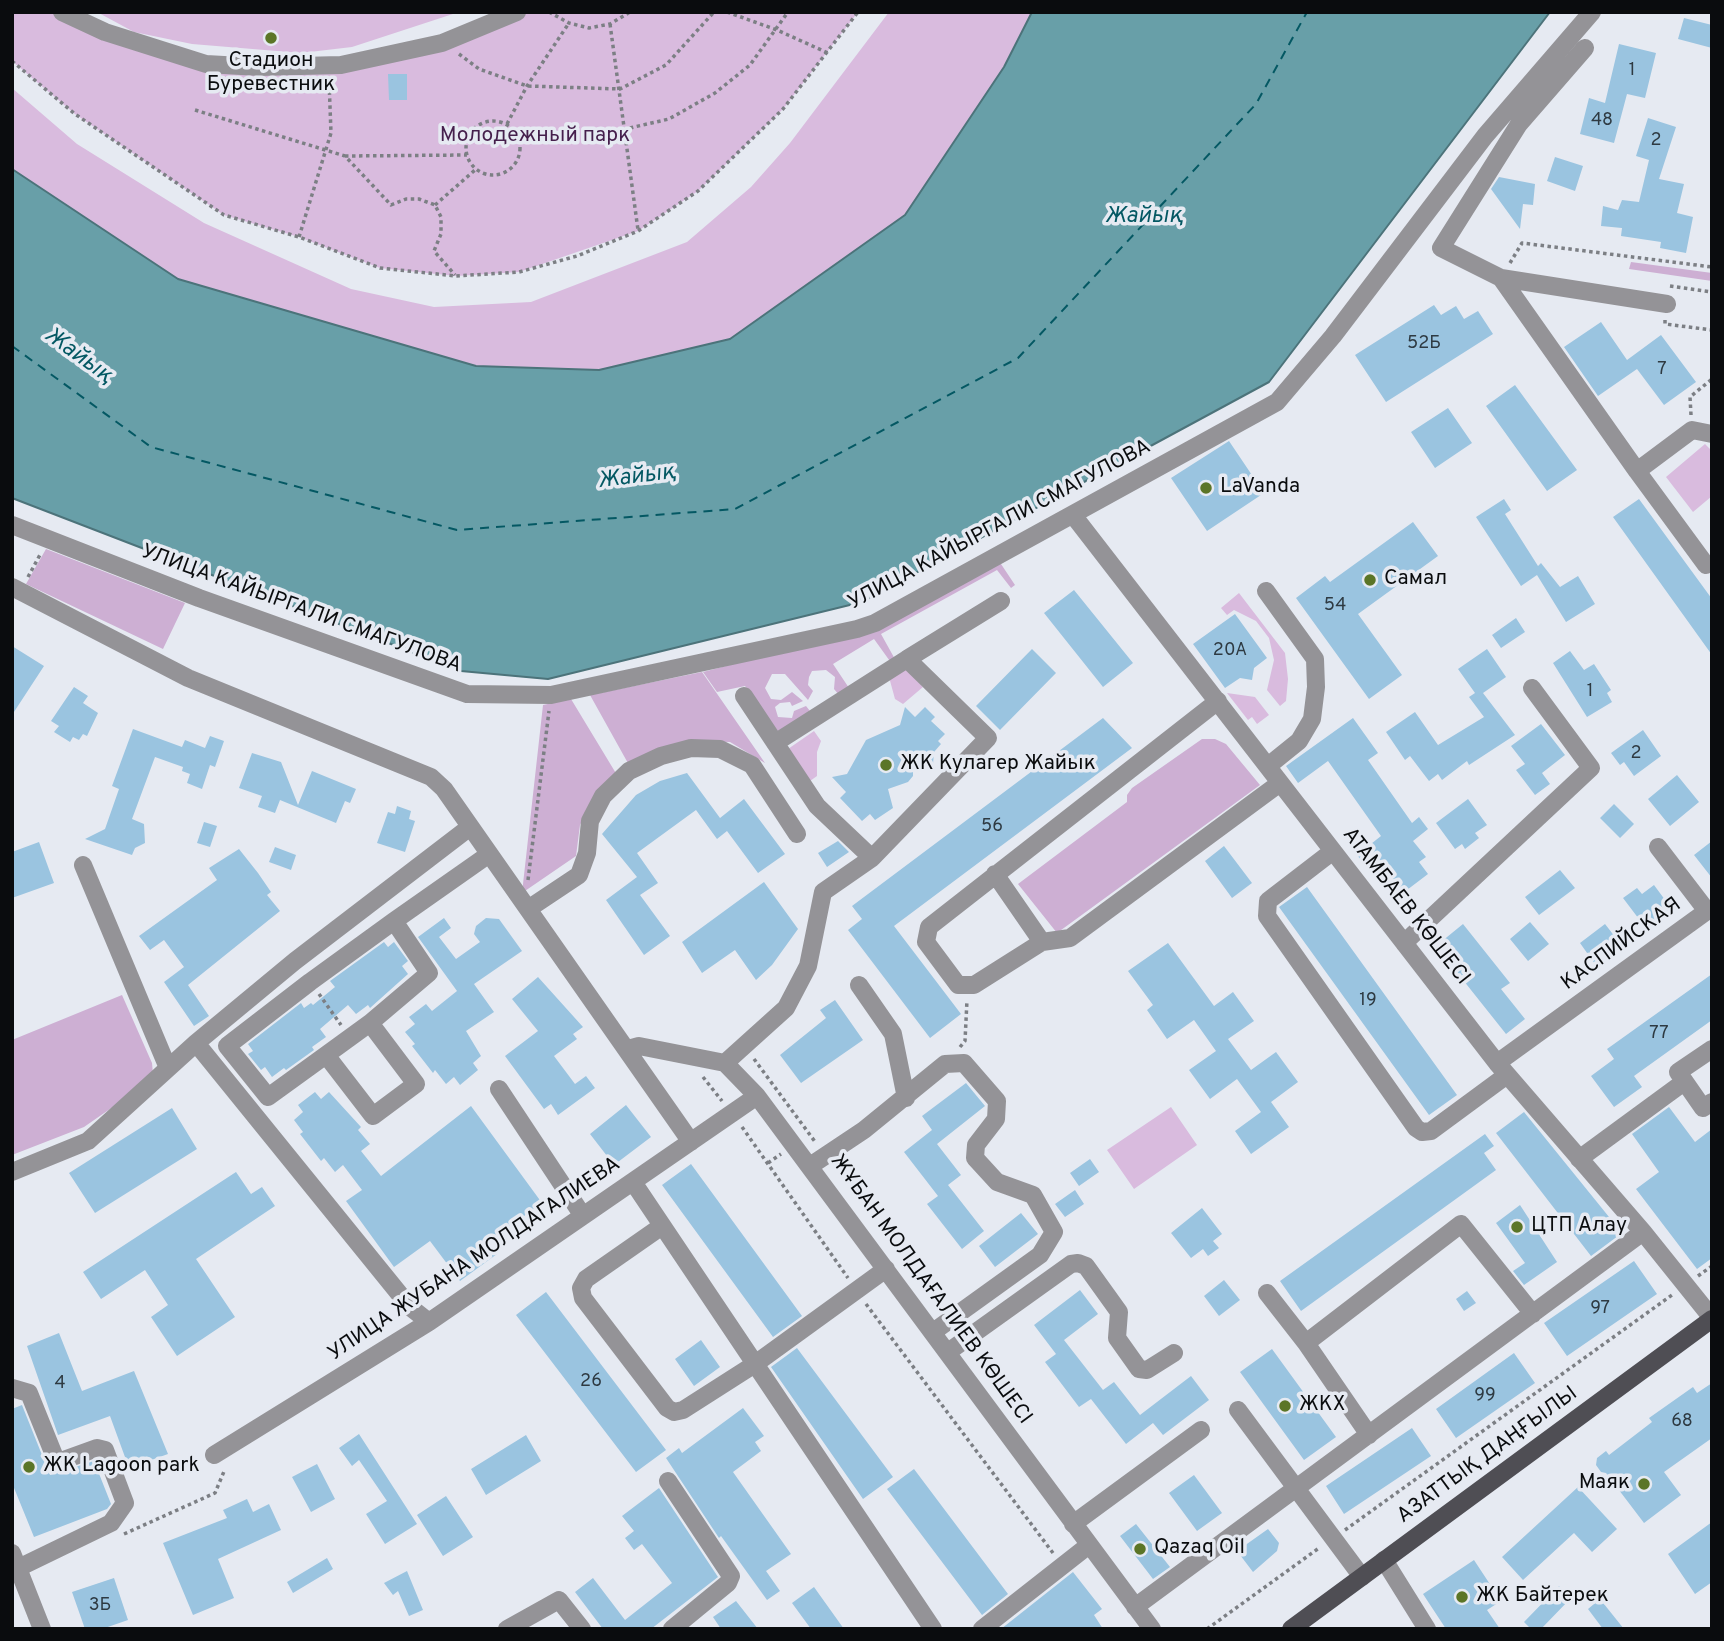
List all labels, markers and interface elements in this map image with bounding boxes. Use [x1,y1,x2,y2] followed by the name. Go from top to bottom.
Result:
[263,30,279,46] marker: Стадион Буревестник
[207,49,335,99] place label: Стадион Буревестник
[1629,60,1635,82] house number: 1
[1591,110,1613,132] house number: 48
[440,124,630,150] park label: Молодежный парк
[1650,130,1662,152] house number: 2
[1105,203,1183,231] water label: Жайық
[38,323,118,391] water label: Жайық
[1407,333,1441,355] house number: 52Б
[1657,359,1667,381] house number: 7
[844,435,1156,617] street label: УЛИЦА КАЙЫРГАЛИ СМАГУЛОВА
[596,460,678,496] water label: Жайық
[1220,475,1300,501] place label: LaVanda
[1198,480,1214,496] marker: LaVanda
[137,540,465,680] street label: УЛИЦА КАЙЫРГАЛИ СМАГУЛОВА
[1384,567,1447,593] place label: Самал
[1362,572,1378,588] marker: Самал
[1324,595,1346,617] house number: 54
[1213,640,1247,662] house number: 20А
[1587,681,1593,703] house number: 1
[1630,743,1642,765] house number: 2
[900,752,1096,778] place label: ЖК Кулагер Жайык
[878,757,894,773] marker: ЖК Кулагер Жайык
[981,816,1003,838] house number: 56
[1336,823,1474,991] street label: АТАМБАЕВ КӨШЕСІ
[1557,893,1687,997] street label: КАСПИЙСКАЯ
[1359,990,1377,1012] house number: 19
[1649,1023,1669,1045] house number: 77
[824,1150,1036,1430] street label: ЖҰБАН МОЛДАҒАЛИЕВ КӨШЕСІ
[324,1153,626,1367] street label: УЛИЦА ЖУБАНА МОЛДАГАЛИЕВА
[1531,1214,1627,1240] place label: ЦТП Алау
[1509,1219,1525,1235] marker: ЦТП Алау
[1590,1298,1610,1320] house number: 97
[580,1371,602,1393] house number: 26
[54,1373,66,1395] house number: 4
[1393,1382,1583,1530] street label: АЗАТТЫҚ ДАҢҒЫЛЫ
[1474,1385,1496,1407] house number: 99
[1299,1393,1345,1419] place label: ЖКХ
[1277,1398,1293,1414] marker: ЖКХ
[1671,1411,1693,1433] house number: 68
[43,1454,200,1480] place label: ЖК Lagoon park
[21,1459,37,1475] marker: ЖК Lagoon park
[1579,1471,1630,1497] place label: Маяк
[1636,1476,1652,1492] marker: Маяк
[1154,1536,1245,1562] place label: Qazaq Oil
[1132,1541,1148,1557] marker: Qazaq Oil
[1476,1584,1609,1610] place label: ЖК Байтерек
[1454,1589,1470,1605] marker: ЖК Байтерек
[89,1595,111,1617] house number: 3Б

